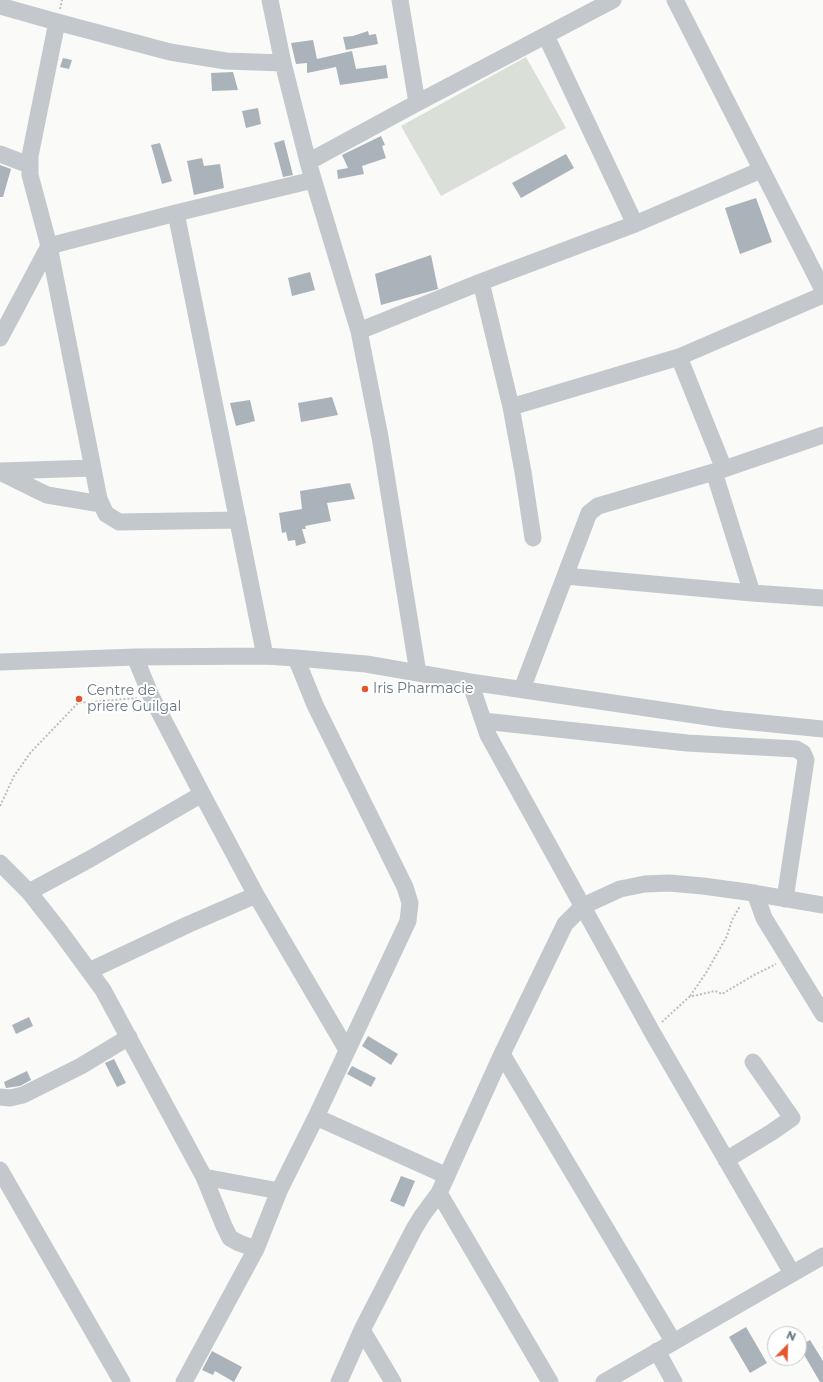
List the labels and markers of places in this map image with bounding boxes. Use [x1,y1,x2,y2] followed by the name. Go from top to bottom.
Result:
[373,681,473,697] place label: Iris Pharmacie
[87,683,181,716] place label: Centre de priere Guilgal
[360,684,370,694] marker: Iris Pharmacie
[74,694,84,704] marker: Centre de priere Guilgal

